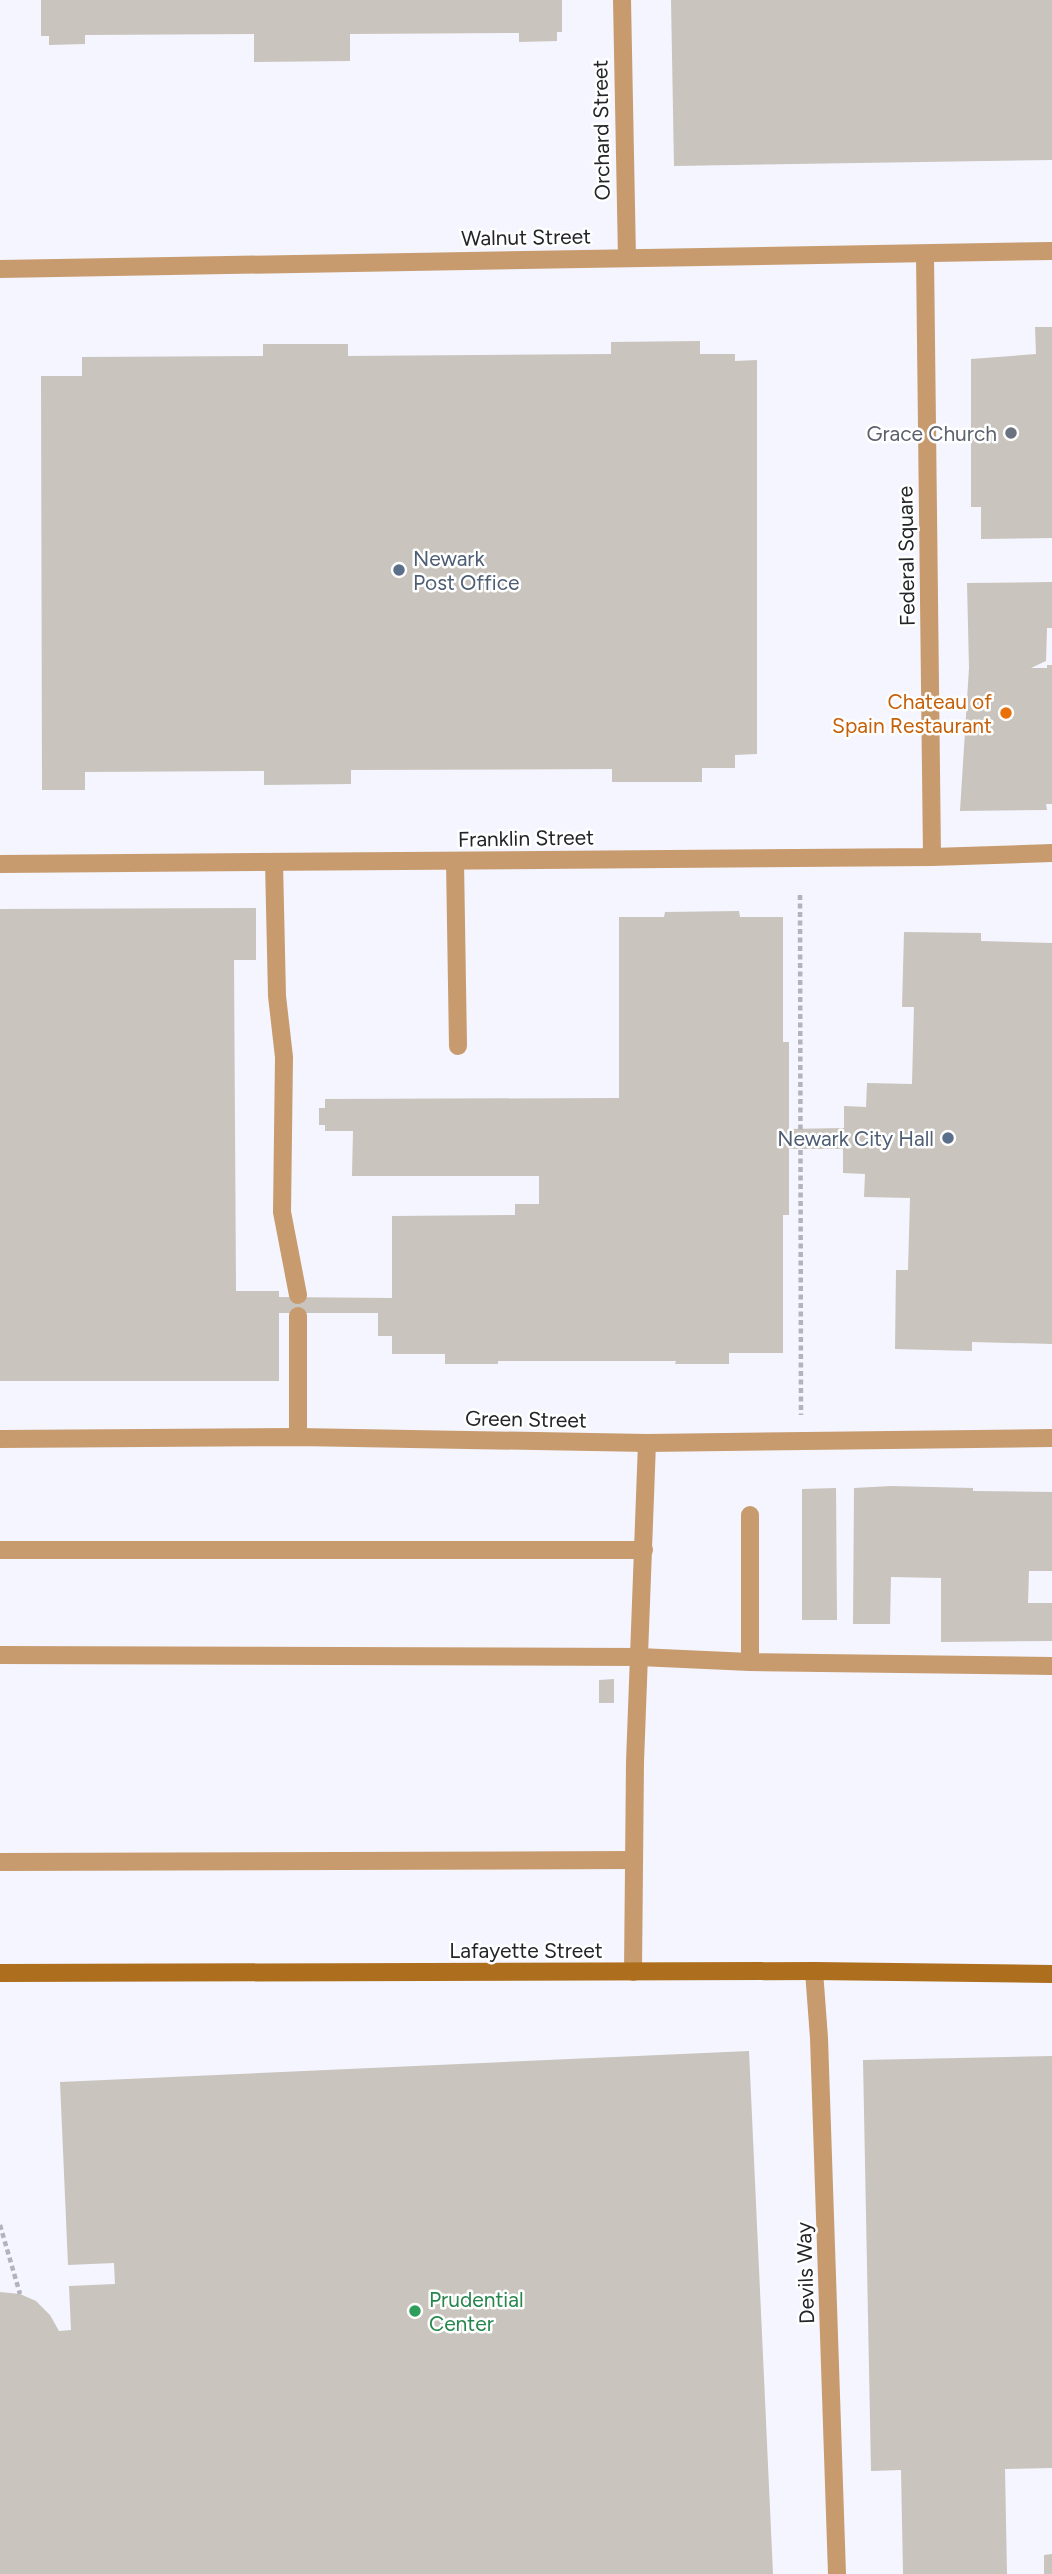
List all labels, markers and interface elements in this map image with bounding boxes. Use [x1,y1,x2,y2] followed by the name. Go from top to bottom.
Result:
[587,59,615,200] street label: Orchard Street
[461,223,591,251] street label: Walnut Street
[866,421,997,446] place label: Grace Church
[1003,425,1019,441] marker: Grace Church
[892,486,920,626] street label: Federal Square
[413,546,520,595] place label: Newark Post Office
[391,562,407,578] marker: Newark Post Office
[832,689,992,738] place label: Chateau of Spain Restaurant
[998,705,1014,721] marker: Chateau of Spain Restaurant
[458,824,594,852] street label: Franklin Street
[777,1126,934,1151] place label: Newark City Hall
[940,1130,956,1146] marker: Newark City Hall
[465,1405,587,1433] street label: Green Street
[449,1938,603,1963] street label: Lafayette Street
[791,2222,819,2324] street label: Devils Way
[429,2287,524,2336] place label: Prudential Center
[407,2303,423,2319] marker: Prudential Center

